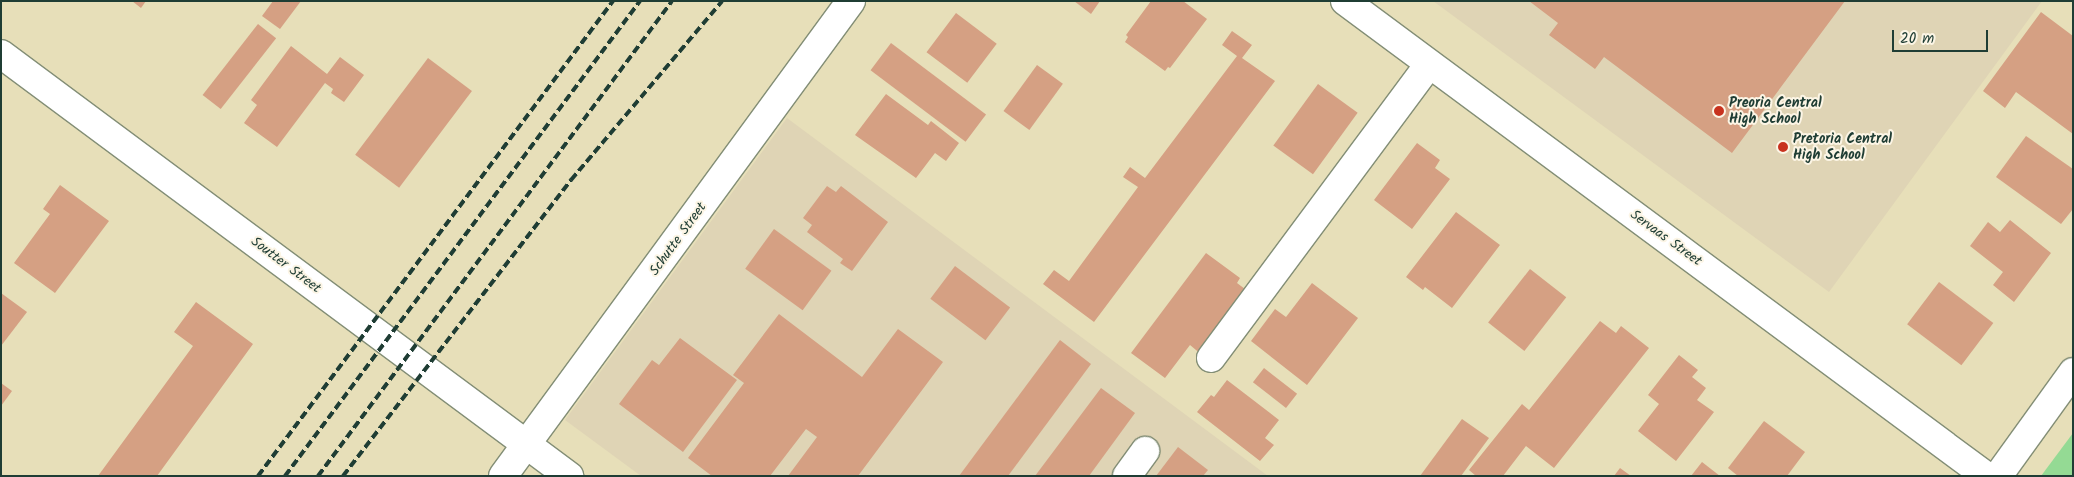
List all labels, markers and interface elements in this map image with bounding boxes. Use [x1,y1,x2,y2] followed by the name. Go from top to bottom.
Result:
[1894,20,1990,52] scale bar
[1900,27,1934,51] text: 20 m
[1729,95,1822,128] place label: Preoria Central High School
[1713,105,1725,117] marker: Preoria Central High School
[1793,131,1892,164] place label: Pretoria Central High School
[1777,141,1789,153] marker: Pretoria Central High School
[646,199,710,279] street label: Schutte Street
[1627,206,1705,270] street label: Servaas Street
[248,233,324,297] street label: Soutter Street

